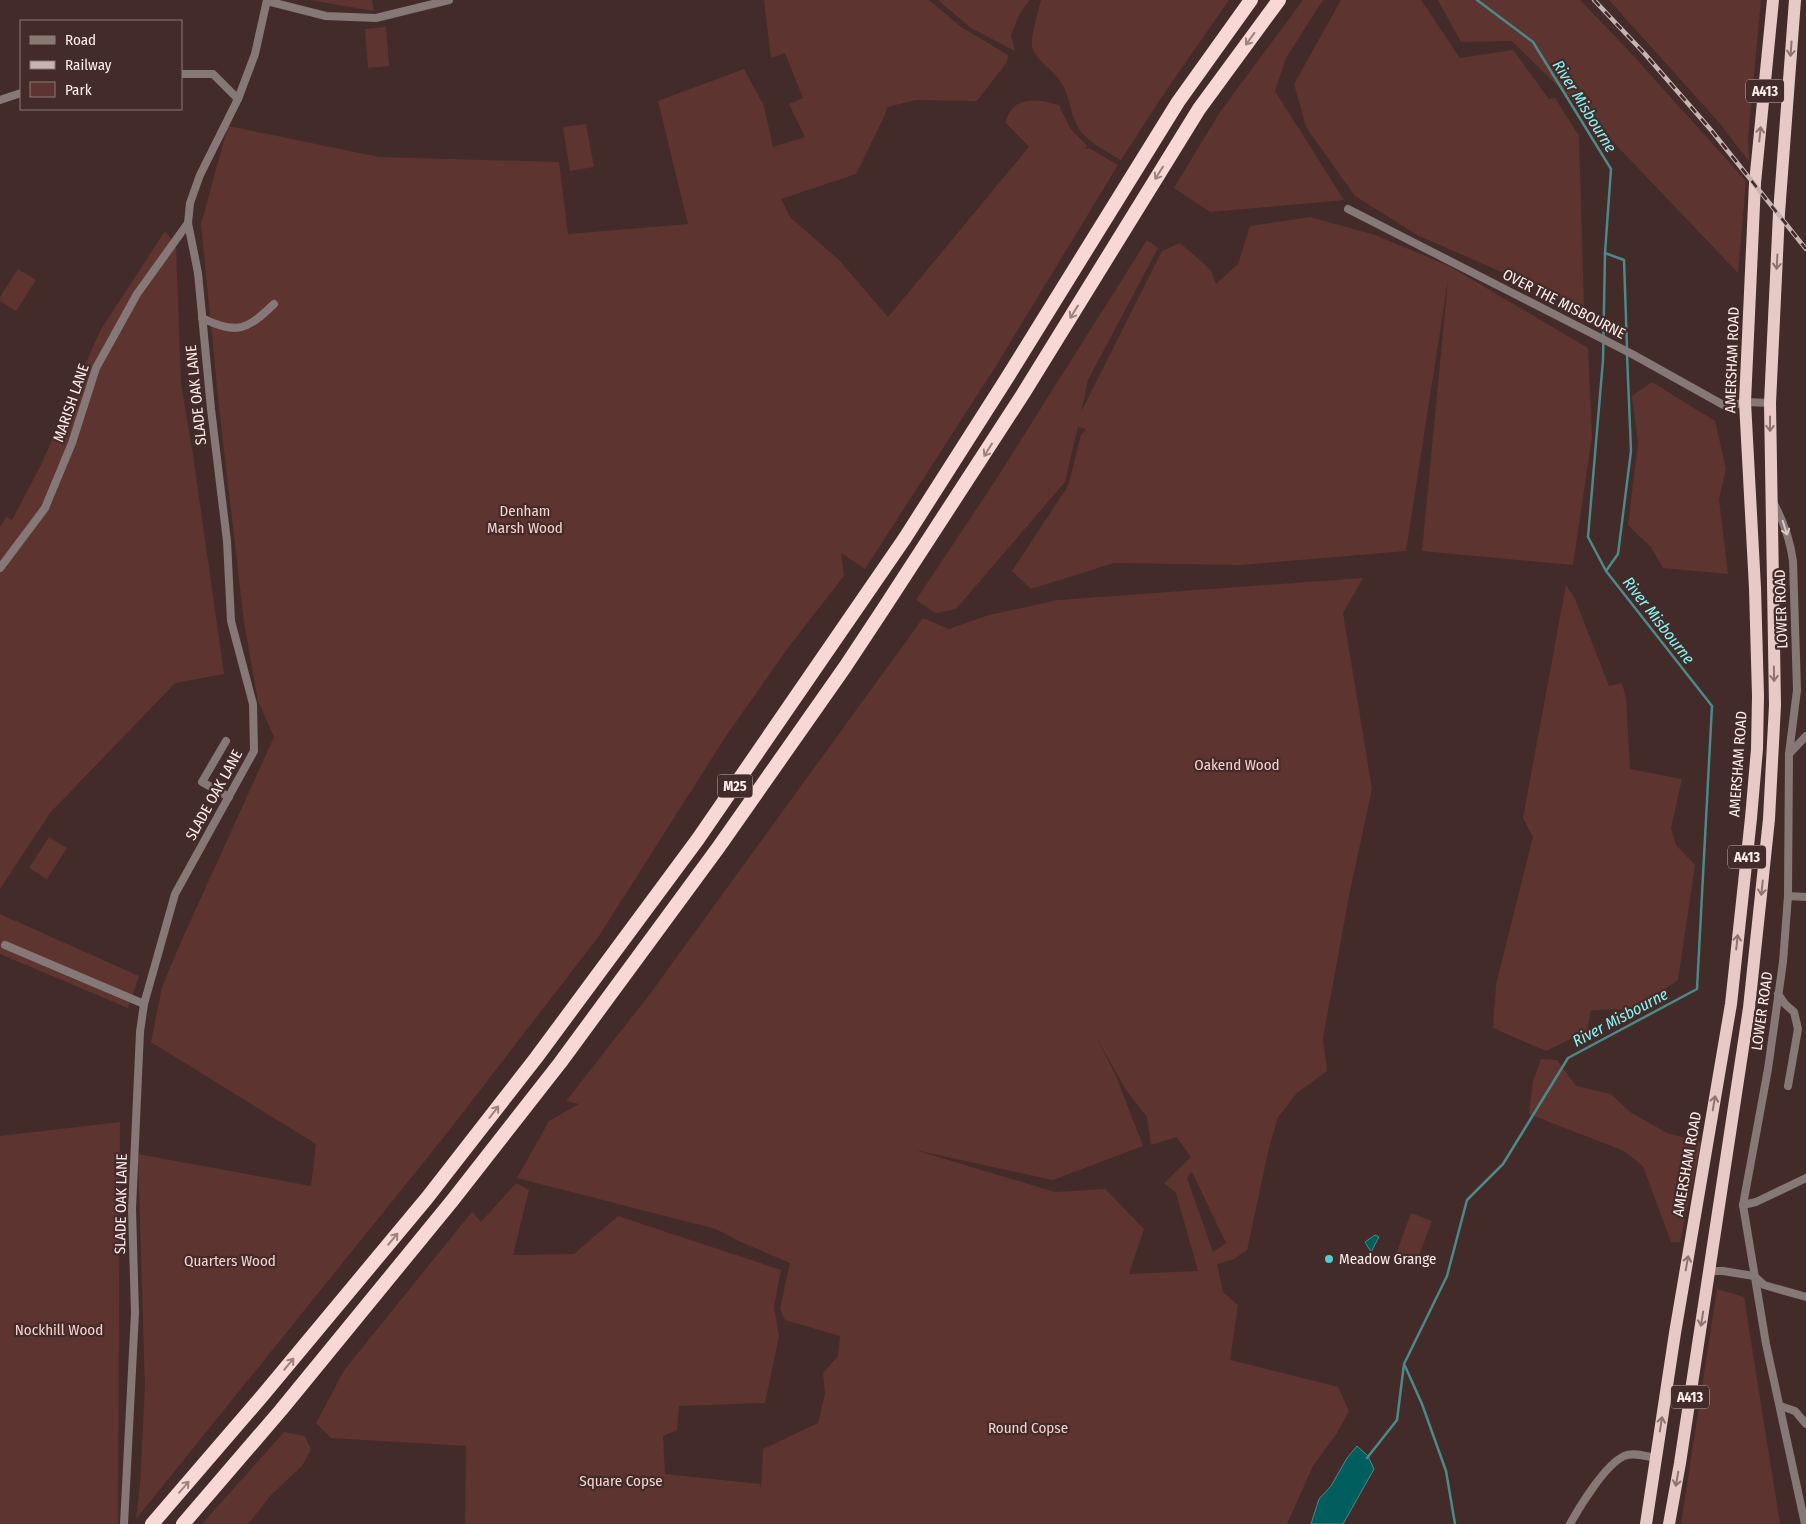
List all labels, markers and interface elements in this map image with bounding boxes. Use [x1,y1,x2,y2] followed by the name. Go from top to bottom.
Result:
[20,20,182,110] legend
[65,31,96,49] text: Road
[1245,32,1255,46] one-way arrow
[1787,40,1796,56] one-way arrow
[65,56,112,74] text: Railway
[1549,57,1621,156] water label: River Misbourne
[1746,80,1784,102] road number: A413
[65,81,92,99] text: Park
[1755,127,1765,143] one-way arrow
[1153,166,1163,180] one-way arrow
[1772,253,1781,269] one-way arrow
[1500,265,1628,343] street label: OVER THE MISBOURNE
[1069,305,1079,319] one-way arrow
[1721,307,1743,413] street label: AMERSHAM ROAD
[182,344,210,446] street label: SLADE OAK LANE
[49,362,93,444] street label: MARISH LANE
[1765,416,1775,432] one-way arrow
[982,442,992,456] one-way arrow
[487,502,563,537] park label: Denham Marsh Wood
[1781,520,1790,535] one-way arrow
[1771,569,1791,649] street label: LOWER ROAD
[1619,573,1699,668] water label: River Misbourne
[1769,666,1779,682] one-way arrow
[1725,710,1751,818] street label: AMERSHAM ROAD
[182,747,246,843] street label: SLADE OAK LANE
[1194,756,1280,774] park label: Oakend Wood
[718,774,752,798] road number: M25
[1728,846,1766,869] road number: A413
[1757,880,1767,896] one-way arrow
[1732,935,1742,951] one-way arrow
[1748,970,1776,1052] street label: LOWER ROAD
[1569,984,1672,1051] water label: River Misbourne
[1709,1095,1719,1111] one-way arrow
[489,1105,500,1118] one-way arrow
[1669,1110,1705,1218] street label: AMERSHAM ROAD
[111,1154,131,1254] street label: SLADE OAK LANE
[388,1232,399,1245] one-way arrow
[1339,1250,1436,1268] place label: Meadow Grange
[184,1252,276,1270] park label: Quarters Wood
[1323,1253,1335,1265] marker: Meadow Grange
[1682,1256,1692,1272] one-way arrow
[1696,1311,1706,1327] one-way arrow
[15,1321,103,1339] park label: Nockhill Wood
[284,1357,295,1370] one-way arrow
[1671,1385,1709,1408] road number: A413
[1656,1416,1666,1432] one-way arrow
[988,1419,1068,1437] park label: Round Copse
[1671,1471,1681,1487] one-way arrow
[579,1472,663,1490] park label: Square Copse
[178,1481,189,1494] one-way arrow

